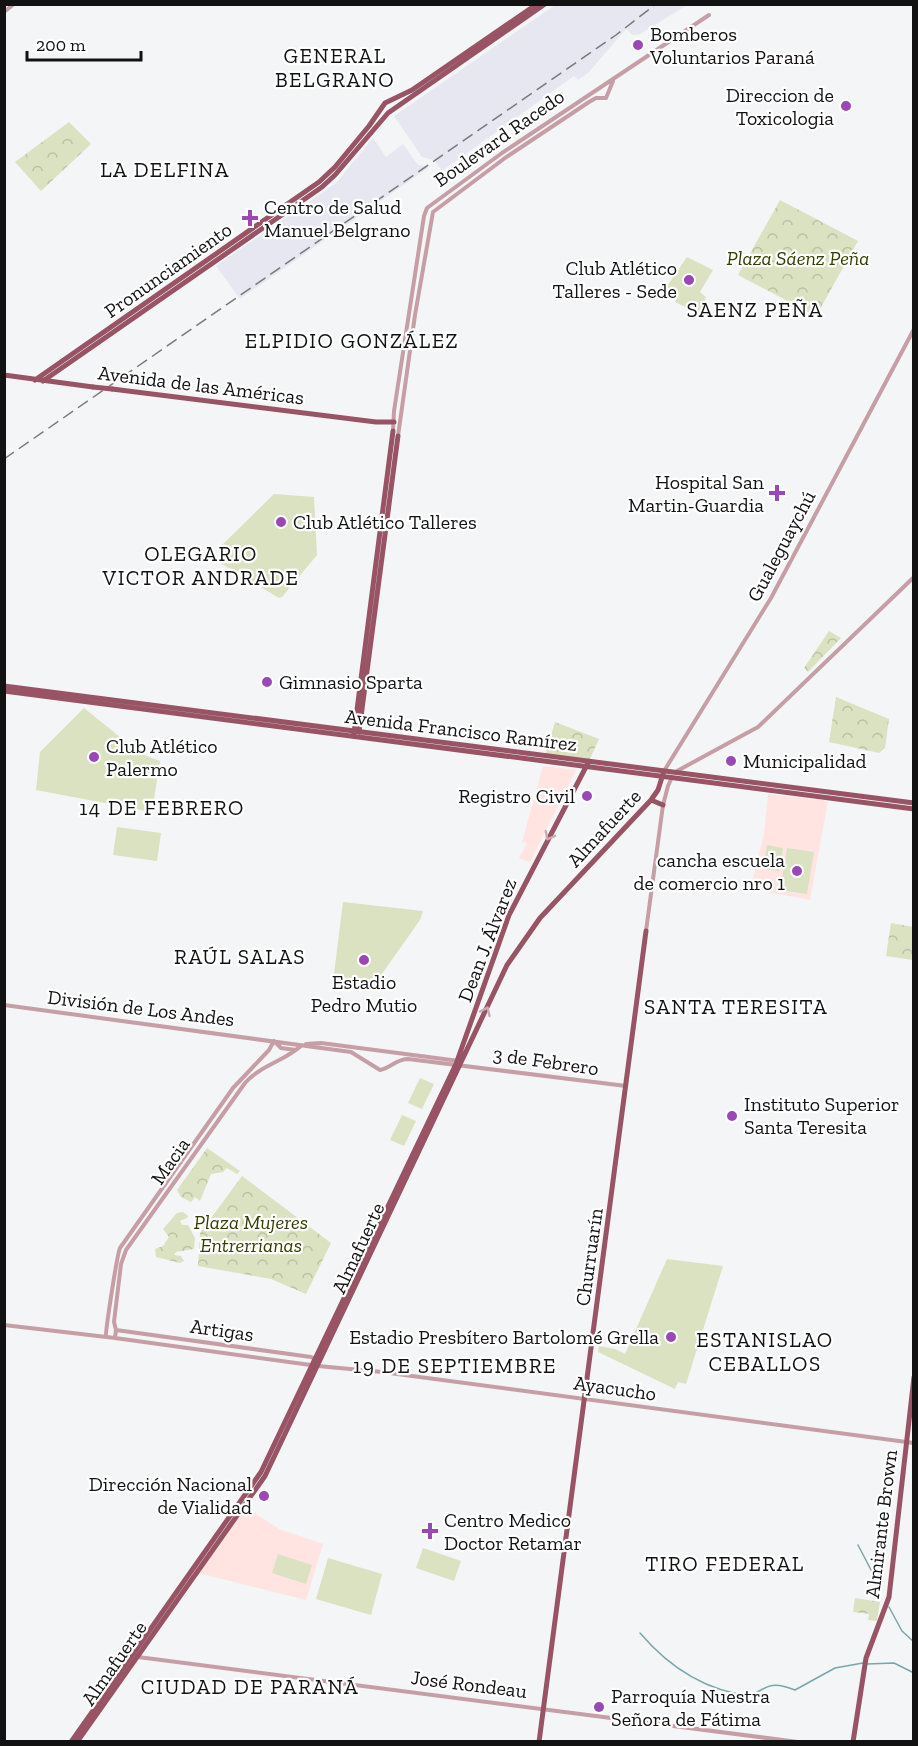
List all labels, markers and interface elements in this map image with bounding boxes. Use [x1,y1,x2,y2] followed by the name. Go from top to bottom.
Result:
[649,22,815,69] place label: Bomberos Voluntarios Paraná
[27,24,141,62] scale bar
[36,34,86,56] text: 200 m
[631,38,645,52] marker: Bomberos Voluntarios Paraná
[275,43,395,92] district label: GENERAL BELGRANO
[726,83,834,130] place label: Direccion de Toxicologia
[429,84,569,192] street label: Boulevard Racedo
[839,99,853,113] marker: Direccion de Toxicologia
[100,157,230,182] district label: LA DELFINA
[264,195,411,242] place label: Centro de Salud Manuel Belgrano
[241,209,259,227] marker: Centro de Salud Manuel Belgrano
[100,217,236,323] street label: Pronunciamiento
[727,246,869,270] park label: Plaza Sáenz Peña
[552,256,677,303] place label: Club Atlético Talleres - Sede
[682,273,696,287] marker: Club Atlético Talleres - Sede
[686,297,824,322] district label: SAENZ PEÑA
[245,328,459,353] district label: ELPIDIO GONZÁLEZ
[97,360,305,410] street label: Avenida de las Américas
[628,470,765,517] place label: Hospital San Martin-Guardia
[768,484,786,502] marker: Hospital San Martin-Guardia
[742,486,820,606] street label: Gualeguaychú
[293,510,477,534] place label: Club Atlético Talleres
[274,515,288,529] marker: Club Atlético Talleres
[102,541,299,590] district label: OLEGARIO VICTOR ANDRADE
[279,670,423,694] place label: Gimnasio Sparta
[260,675,274,689] marker: Gimnasio Sparta
[344,704,578,756] street label: Avenida Francisco Ramírez
[106,734,217,781] place label: Club Atlético Palermo
[743,749,867,773] place label: Municipalidad
[87,750,101,764] marker: Club Atlético Palermo
[724,754,738,768] marker: Municipalidad
[458,784,575,808] place label: Registro Civil
[562,784,646,872] street label: Almafuerte
[580,789,594,803] marker: Registro Civil
[79,795,245,820] district label: 14 DE FEBRERO
[545,830,556,840] one-way arrow
[634,848,785,895] place label: cancha escuela de comercio nro 1
[790,864,804,878] marker: cancha escuela de comercio nro 1
[452,875,522,1005] street label: Dean J. Álvarez
[174,944,306,969] district label: RAÚL SALAS
[357,953,371,967] marker: Estadio Pedro Mutio
[311,970,417,1017] place label: Estadio Pedro Mutio
[46,985,236,1031] street label: División de Los Andes
[644,994,828,1019] district label: SANTA TERESITA
[478,1006,490,1017] one-way arrow
[492,1042,600,1080] street label: 3 de Febrero
[744,1092,899,1139] place label: Instituto Superior Santa Teresita
[725,1109,739,1123] marker: Instituto Superior Santa Teresita
[145,1133,195,1189] street label: Macia
[327,1199,389,1297] street label: Almafuerte
[570,1206,608,1307] street label: Churruarín
[194,1210,308,1257] park label: Plaza Mujeres Entrerrianas
[189,1314,255,1346] street label: Artigas
[349,1325,659,1349] place label: Estadio Presbítero Bartolomé Grella
[696,1327,834,1376] district label: ESTANISLAO CEBALLOS
[664,1330,678,1344] marker: Estadio Presbítero Bartolomé Grella
[353,1353,557,1378] district label: 19 DE SEPTIEMBRE
[572,1370,658,1406] street label: Ayacucho
[860,1448,902,1600] street label: Almirante Brown
[89,1472,252,1519] place label: Dirección Nacional de Vialidad
[257,1489,271,1503] marker: Dirección Nacional de Vialidad
[444,1508,582,1555] place label: Centro Medico Doctor Retamar
[421,1522,439,1540] marker: Centro Medico Doctor Retamar
[645,1551,805,1576] district label: TIRO FEDERAL
[76,1616,152,1710] street label: Almafuerte
[410,1665,528,1703] street label: José Rondeau
[141,1674,359,1699] district label: CIUDAD DE PARANÁ
[611,1684,770,1731] place label: Parroquía Nuestra Señora de Fátima
[592,1700,606,1714] marker: Parroquía Nuestra Señora de Fátima

